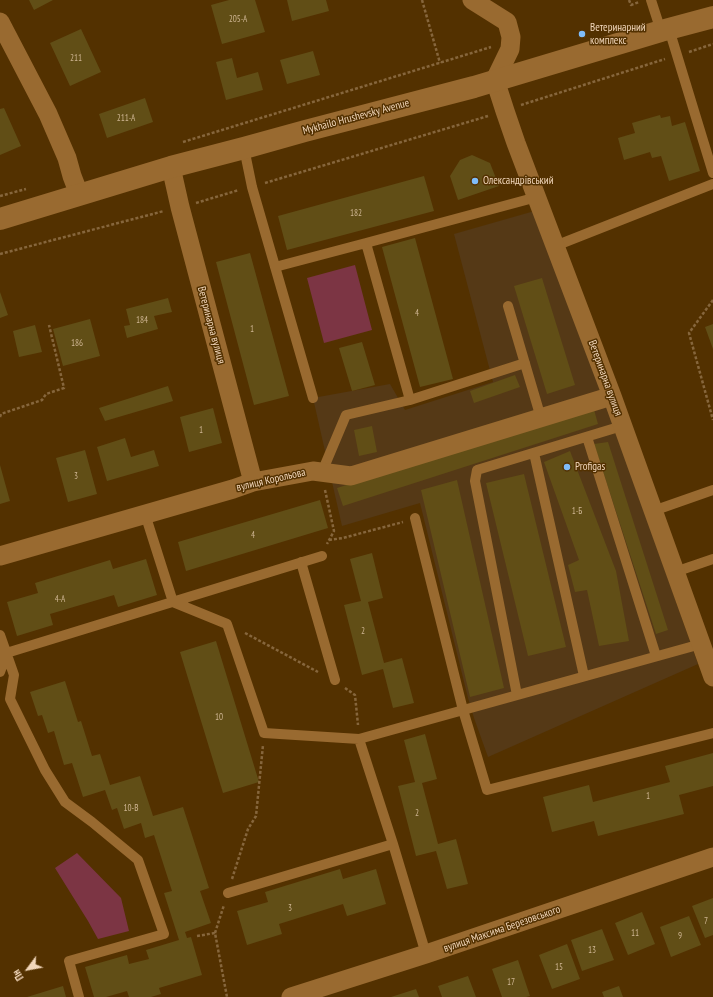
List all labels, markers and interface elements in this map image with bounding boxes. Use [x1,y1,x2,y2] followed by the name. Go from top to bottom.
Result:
[229,14,247,24] house number: 205-А
[590,21,646,47] place label: Ветеринарний комплекс
[577,29,587,39] marker: Ветеринарний комплекс
[70,53,82,63] house number: 211
[301,96,411,138] street label: Mykhailo Hrushevsky Avenue
[117,113,135,123] house number: 211-А
[483,174,553,188] place label: Олександрівський
[470,176,480,186] marker: Олександрівський
[350,208,362,218] house number: 182
[194,285,228,365] street label: Ветеринарна вулиця
[415,308,419,318] house number: 4
[136,315,148,325] house number: 184
[250,324,254,334] house number: 1
[71,338,83,348] house number: 186
[585,338,625,418] street label: Ветеринарна вулиця
[199,425,203,435] house number: 1
[575,460,605,474] place label: Profigas
[562,462,572,472] marker: Profigas
[235,466,307,494] street label: вулиця Корольова
[74,471,78,481] house number: 3
[572,506,582,516] house number: 1-Б
[251,530,255,540] house number: 4
[55,594,65,604] house number: 4-А
[361,626,365,636] house number: 2
[215,712,223,722] house number: 10
[646,791,650,801] house number: 1
[124,803,138,813] house number: 10-В
[415,808,419,818] house number: 2
[288,903,292,913] house number: 3
[442,903,562,955] street label: вулиця Максима Березовського
[704,916,708,926] house number: 7
[631,928,639,938] house number: 11
[678,931,682,941] house number: 9
[588,945,596,955] house number: 13
[8,949,48,989] north arrow
[555,962,563,972] house number: 15
[9,967,27,984] text: Пн
[507,977,515,987] house number: 17

